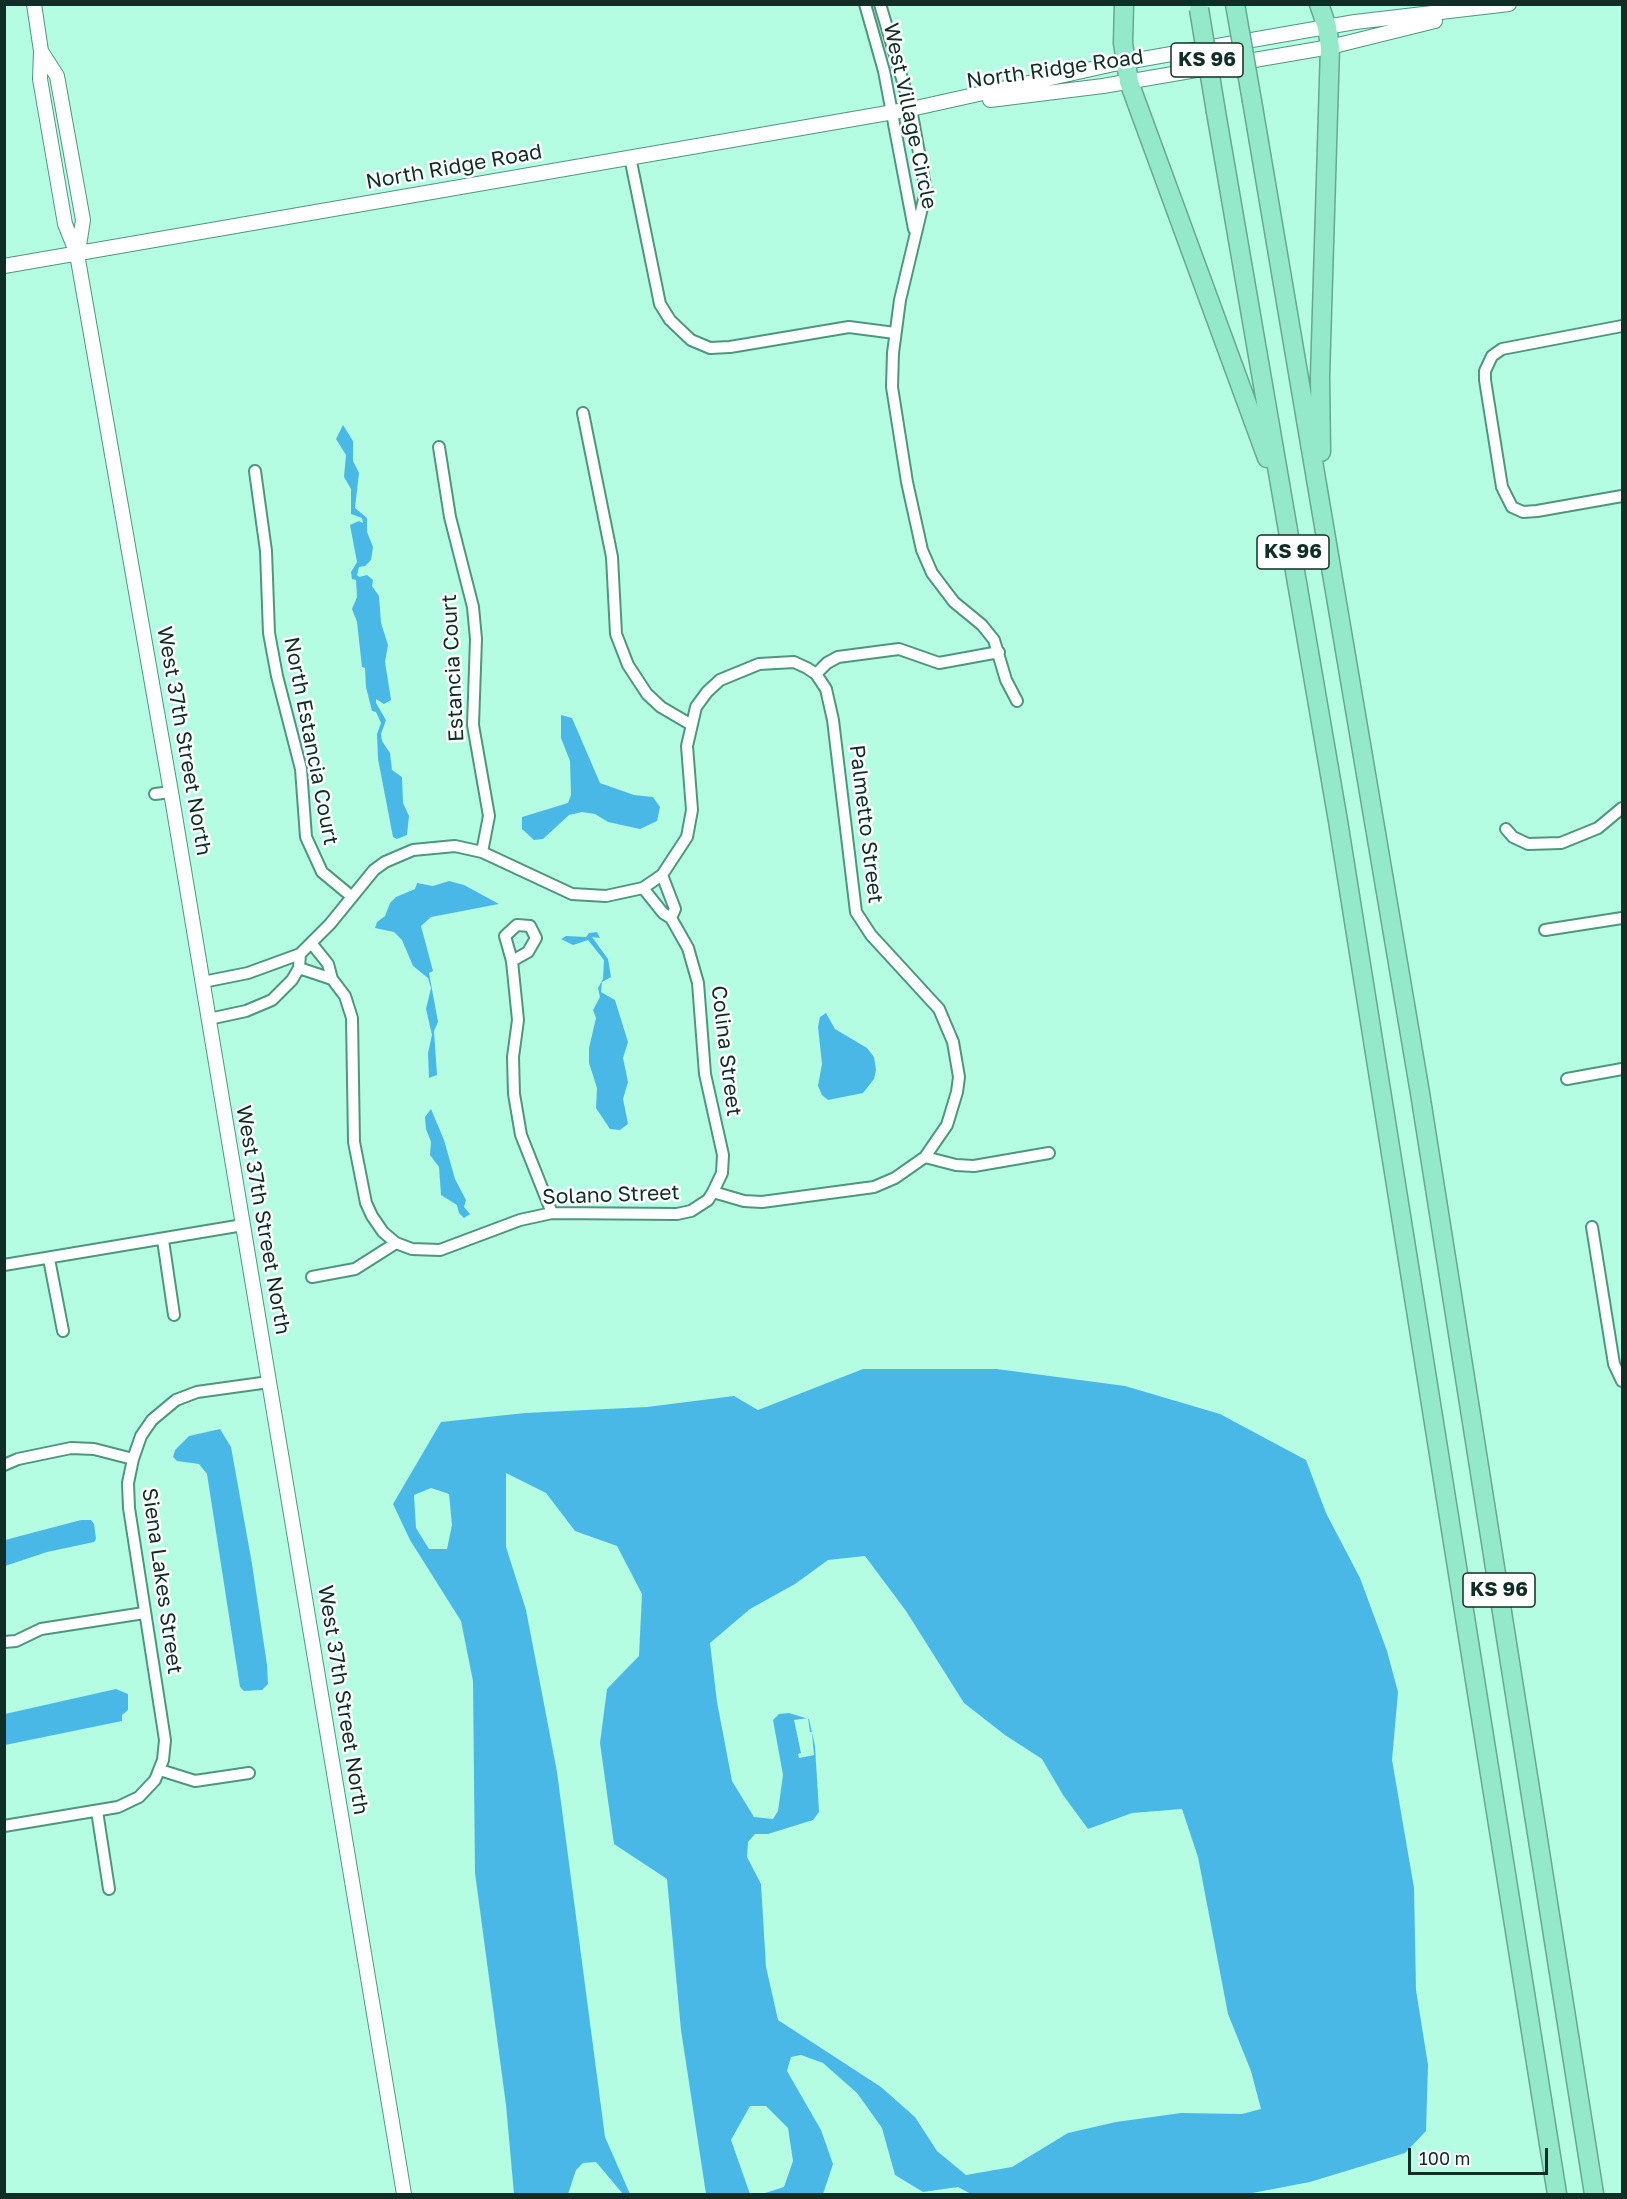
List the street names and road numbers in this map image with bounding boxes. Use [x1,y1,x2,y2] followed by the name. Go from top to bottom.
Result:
[878,21,942,211] street label: West Village Circle
[1171,43,1243,77] road number: KS 96
[965,44,1145,94] street label: North Ridge Road
[364,139,544,195] street label: North Ridge Road
[1257,535,1329,569] road number: KS 96
[437,593,469,743] street label: Estancia Court
[151,624,217,858] street label: West 37th Street North
[278,635,344,847] street label: North Estancia Court
[844,743,888,905] street label: Palmetto Street
[705,984,747,1118] street label: Colina Street
[230,1103,296,1337] street label: West 37th Street North
[542,1180,680,1210] street label: Solano Street
[136,1486,188,1676] street label: Siena Lakes Street
[1463,1573,1535,1607] road number: KS 96
[312,1583,374,1817] street label: West 37th Street North

